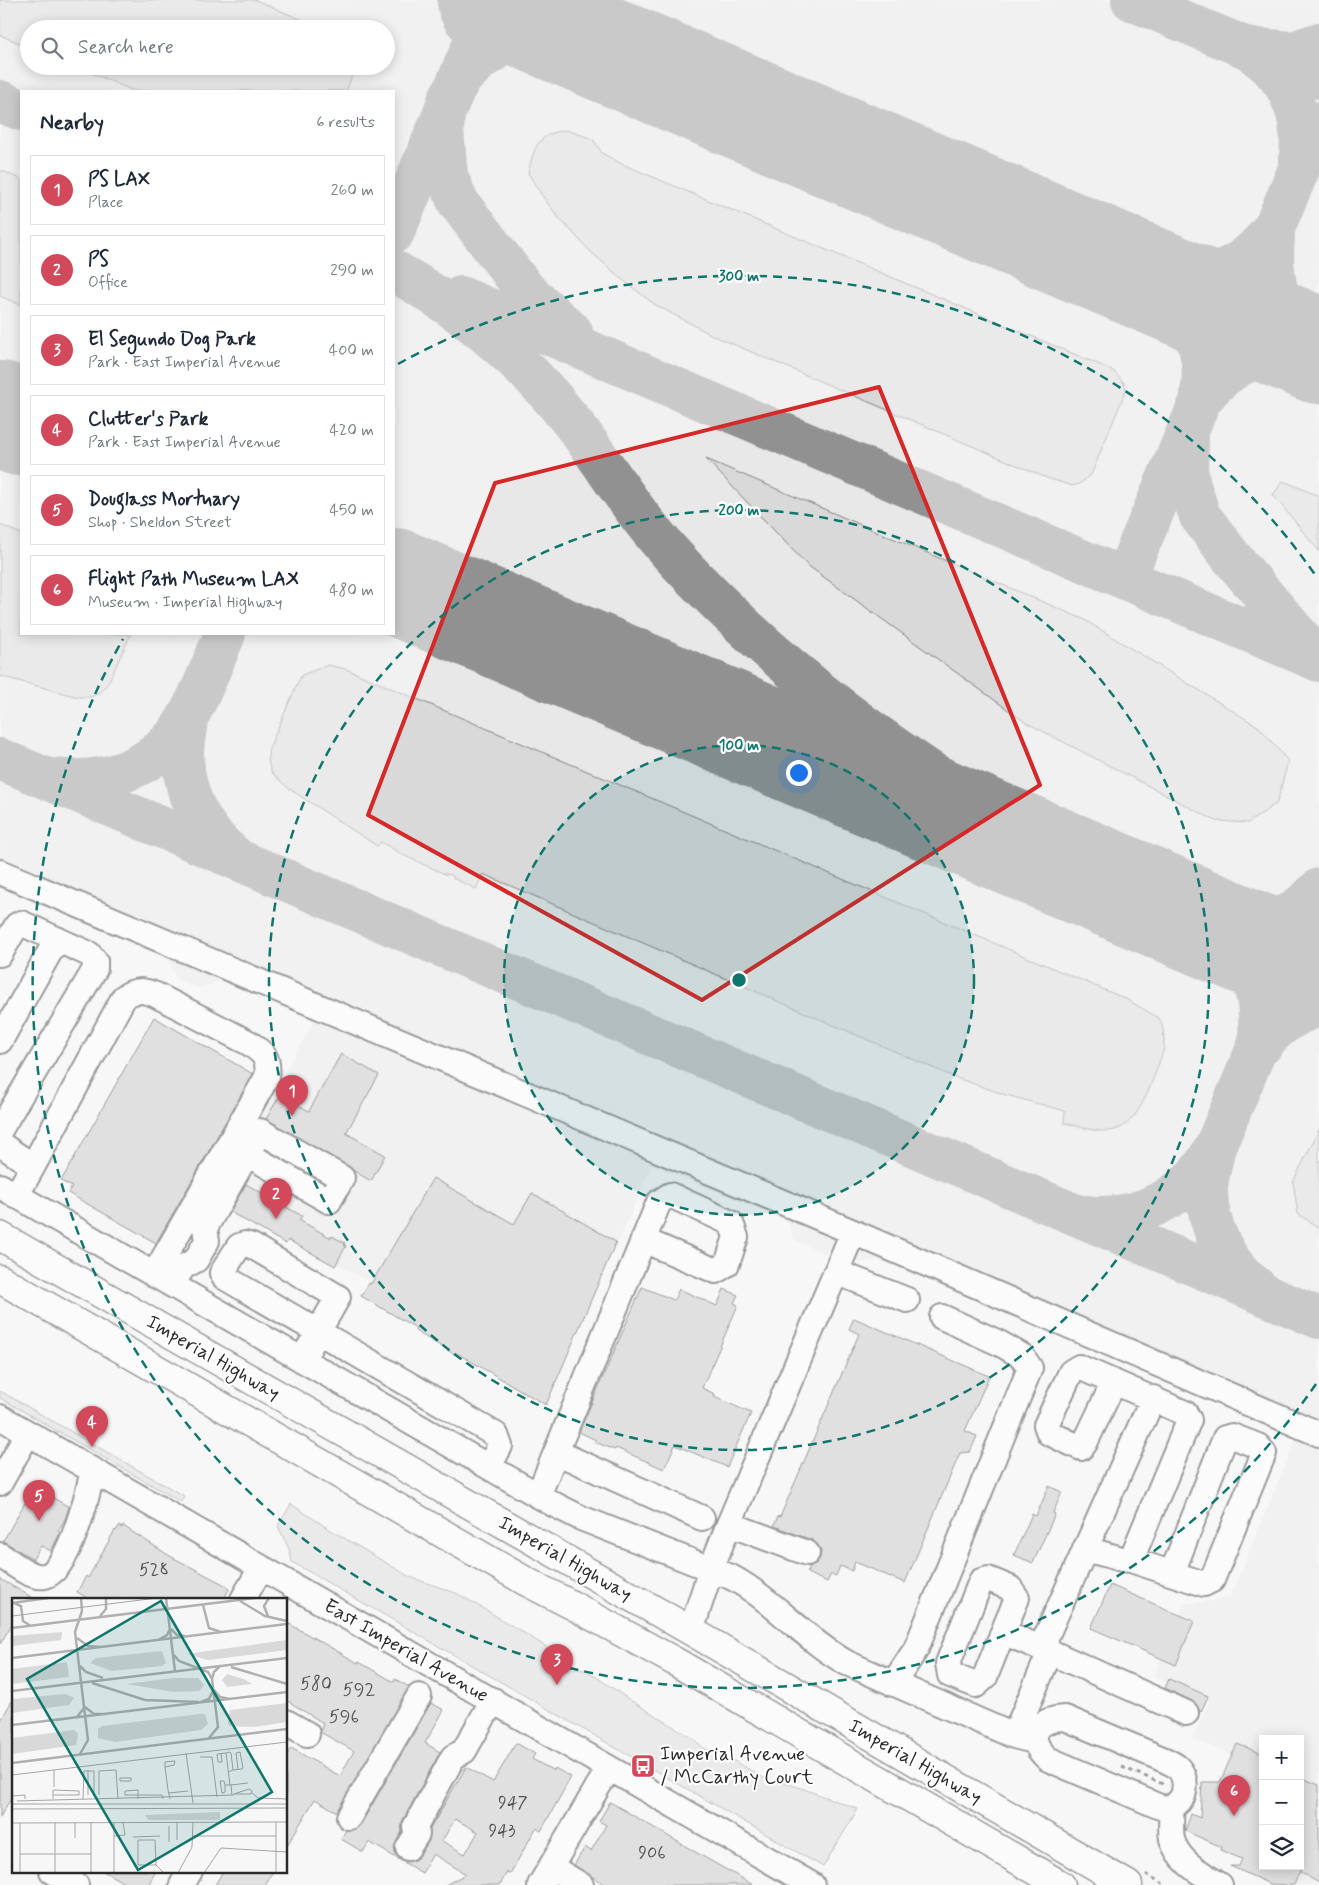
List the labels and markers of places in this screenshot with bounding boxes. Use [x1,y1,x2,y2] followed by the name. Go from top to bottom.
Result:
[730,971,748,989] centre of rings
[276,1075,308,1116] pin: 1
[260,1178,292,1219] pin: 2
[76,1406,108,1447] pin: 4
[23,1480,55,1521] pin: 5
[541,1644,573,1685] pin: 3
[660,1741,813,1791] place label: Imperial Avenue / McCarthy Court
[630,1753,656,1779] bus stop icon: Imperial Avenue / McCarthy Court
[1218,1775,1250,1816] pin: 6

